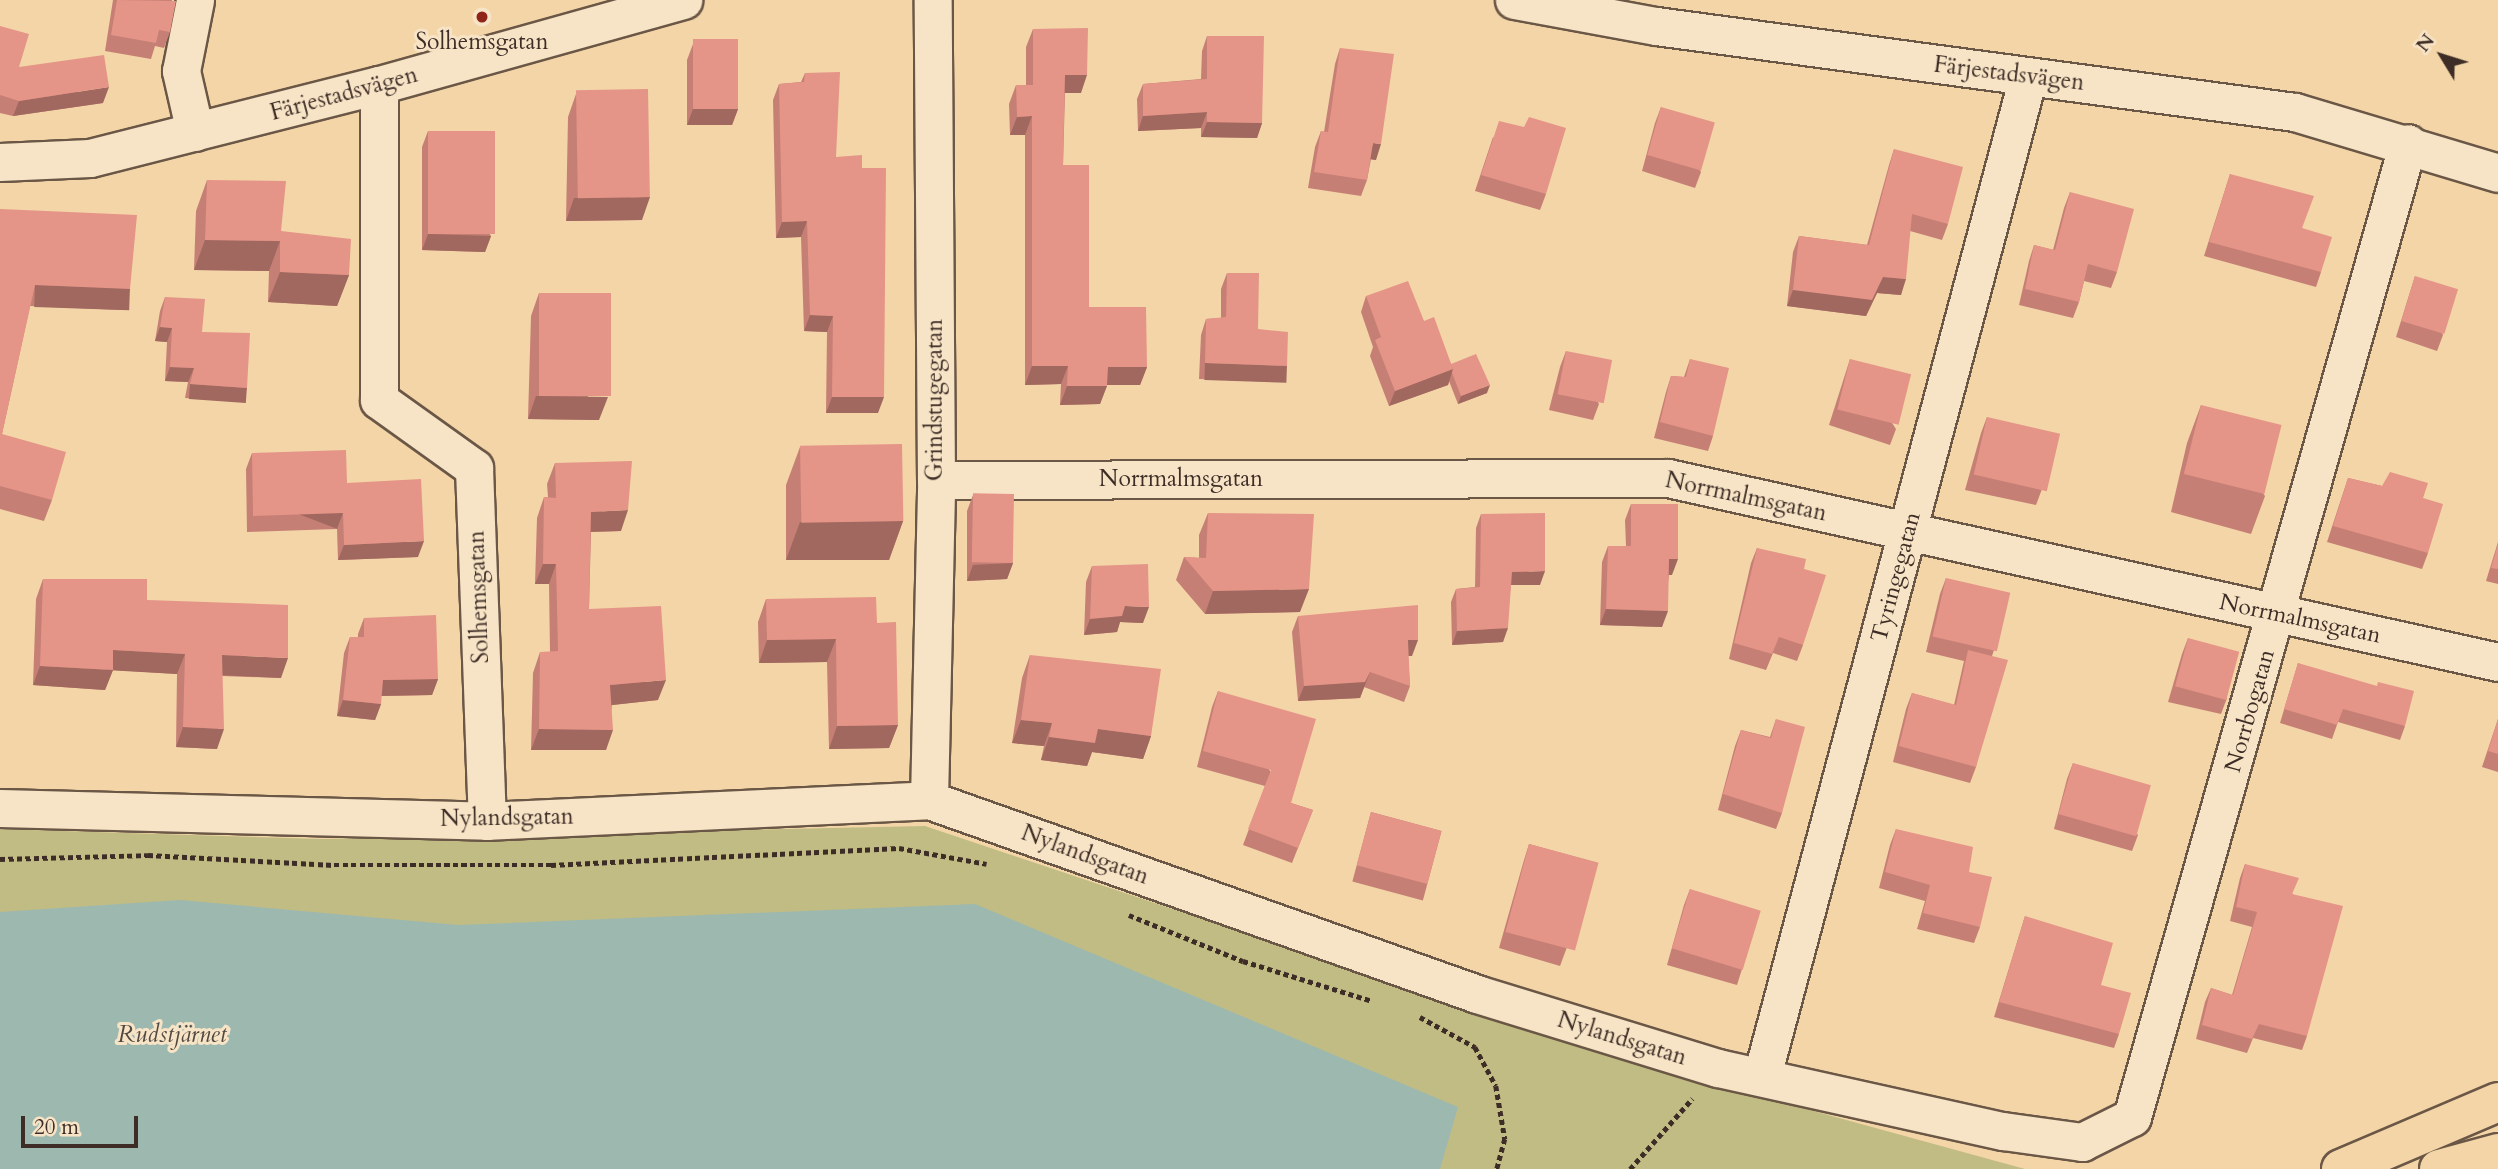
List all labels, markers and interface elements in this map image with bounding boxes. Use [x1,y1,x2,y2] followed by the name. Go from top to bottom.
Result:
[474,9,490,25] marker: Solhemsgatan
[2407,21,2477,91] north arrow
[415,28,549,56] place label: Solhemsgatan
[2410,29,2441,58] text: N
[1932,51,2086,97] street label: Färjestadsvägen
[267,61,421,127] street label: Färjestadsvägen
[921,319,949,481] street label: Grindstugegatan
[1099,465,1263,493] street label: Norrmalmsgatan
[1663,466,1829,528] street label: Norrmalmsgatan
[1865,509,1927,645] street label: Tyringegatan
[463,530,495,664] street label: Solhemsgatan
[2217,588,2383,650] street label: Norrmalmsgatan
[2219,646,2281,776] street label: Norrbogatan
[440,803,574,833] street label: Nylandsgatan
[1017,819,1153,891] street label: Nylandsgatan
[1554,1006,1690,1072] street label: Nylandsgatan
[117,1021,227,1049] water label: Rudstjärnet
[24,1102,142,1146] scale bar
[34,1113,79,1142] text: 20 m

